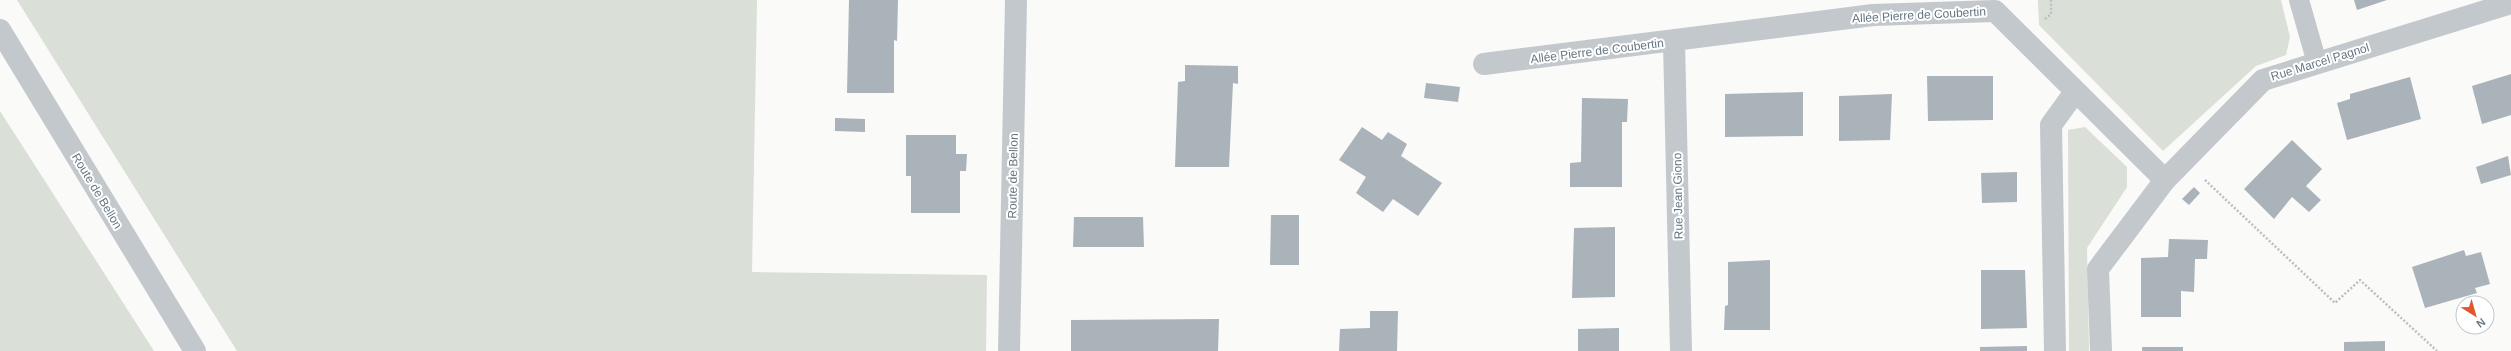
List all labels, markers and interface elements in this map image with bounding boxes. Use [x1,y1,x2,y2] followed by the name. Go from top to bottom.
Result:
[1852,5,1986,25] street label: Allée Pierre de Coubertin
[1530,36,1664,66] street label: Allée Pierre de Coubertin
[2269,40,2371,84] street label: Rue Marcel Pagnol
[1005,133,1021,219] street label: Route de Bellon
[69,151,125,231] street label: Route de Bellon
[1670,152,1686,239] street label: Rue Jean Giono
[2455,295,2495,335] north arrow
[2474,316,2488,330] text: N

